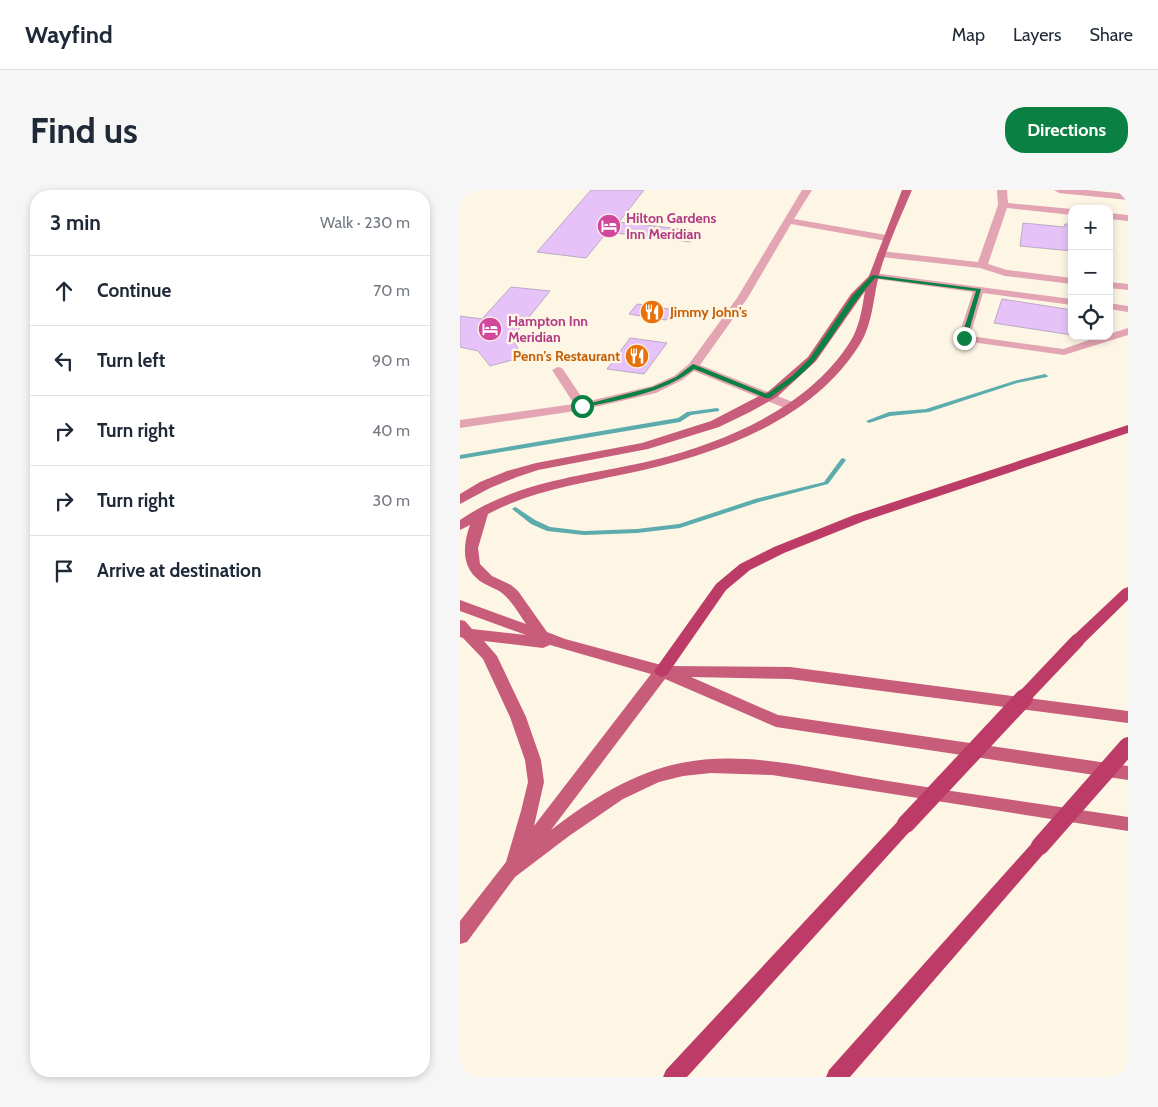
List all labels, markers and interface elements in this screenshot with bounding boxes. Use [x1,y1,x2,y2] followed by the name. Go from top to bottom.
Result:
[25,20,113,49] text: Wayfind
[952,24,985,46] text: Map
[1013,24,1062,46] text: Layers
[1090,24,1133,46] text: Share
[1005,107,1128,153] button: Directions
[30,109,138,152] text: Find us
[1068,205,1113,340] map controls
[1068,205,1113,250] button: +
[626,209,716,243] place label: Hilton Gardens Inn Meridian
[50,210,101,235] text: 3 min
[320,213,410,232] text: Walk · 230 m
[596,213,622,239] hotel icon: Hilton Gardens Inn Meridian
[1068,250,1113,295] button: −
[50,277,78,305] icon: ahead
[97,279,171,302] text: Continue
[373,281,410,300] text: 70 m
[1068,295,1113,340] button: locate
[639,299,665,325] restaurant icon: Jimmy John's
[669,303,747,321] place label: Jimmy John's
[508,312,588,346] place label: Hampton Inn Meridian
[477,316,503,342] hotel icon: Hampton Inn Meridian
[953,327,976,350] route end
[624,343,650,369] restaurant icon: Penn's Restaurant
[50,347,78,375] icon: left
[513,347,620,365] place label: Penn's Restaurant
[97,349,165,372] text: Turn left
[372,351,410,370] text: 90 m
[571,395,594,418] route start
[50,417,78,445] icon: right
[97,419,175,442] text: Turn right
[372,421,410,440] text: 40 m
[50,487,78,515] icon: right
[97,489,175,512] text: Turn right
[373,491,410,510] text: 30 m
[50,557,78,585] icon: arrive
[97,559,261,582] text: Arrive at destination

